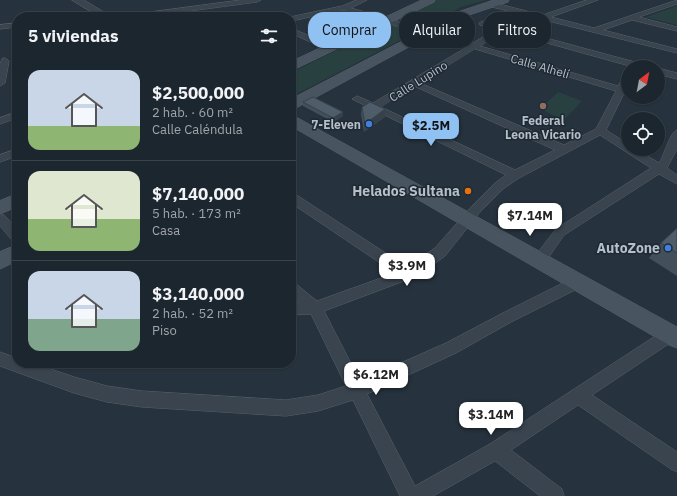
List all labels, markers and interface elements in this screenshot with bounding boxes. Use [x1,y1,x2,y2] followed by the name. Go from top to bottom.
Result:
[308,12,391,48] chip: Comprar
[399,12,475,48] chip: Alquilar
[483,12,551,48] chip: Filtros
[28,25,119,47] text: 5 viviendas
[258,25,280,47] icon: filters
[509,50,571,82] street label: Calle Alhelí
[386,57,450,105] street label: Calle Lupino
[621,60,665,104] north arrow
[621,60,665,156] map controls
[152,82,244,104] text: $2,500,000
[60,86,108,134] icon: home
[538,101,548,111] marker: Federal Leona Vicario
[152,104,233,121] text: 2 hab. · 60 m²
[621,112,665,156] button: locate
[403,113,459,147] pin: $2.5M
[505,113,581,142] place label: Federal Leona Vicario
[311,117,361,132] place label: 7-Eleven
[412,117,450,134] text: $2.5M
[364,119,374,129] marker: 7-Eleven
[152,121,243,138] text: Calle Caléndula
[352,182,460,200] place label: Helados Sultana
[152,183,244,205] text: $7,140,000
[463,186,473,196] marker: Helados Sultana
[60,187,108,235] icon: home
[497,203,563,237] pin: $7.14M
[152,205,241,222] text: 5 hab. · 173 m²
[507,207,553,224] text: $7.14M
[152,222,180,239] text: Casa
[596,239,660,257] place label: AutoZone
[663,243,673,253] marker: AutoZone
[379,253,435,287] pin: $3.9M
[388,257,426,274] text: $3.9M
[152,283,244,305] text: $3,140,000
[60,287,108,335] icon: home
[152,305,233,322] text: 2 hab. · 52 m²
[152,322,177,339] text: Piso
[343,362,409,396] pin: $6.12M
[353,366,399,383] text: $6.12M
[458,402,524,436] pin: $3.14M
[468,406,514,423] text: $3.14M

